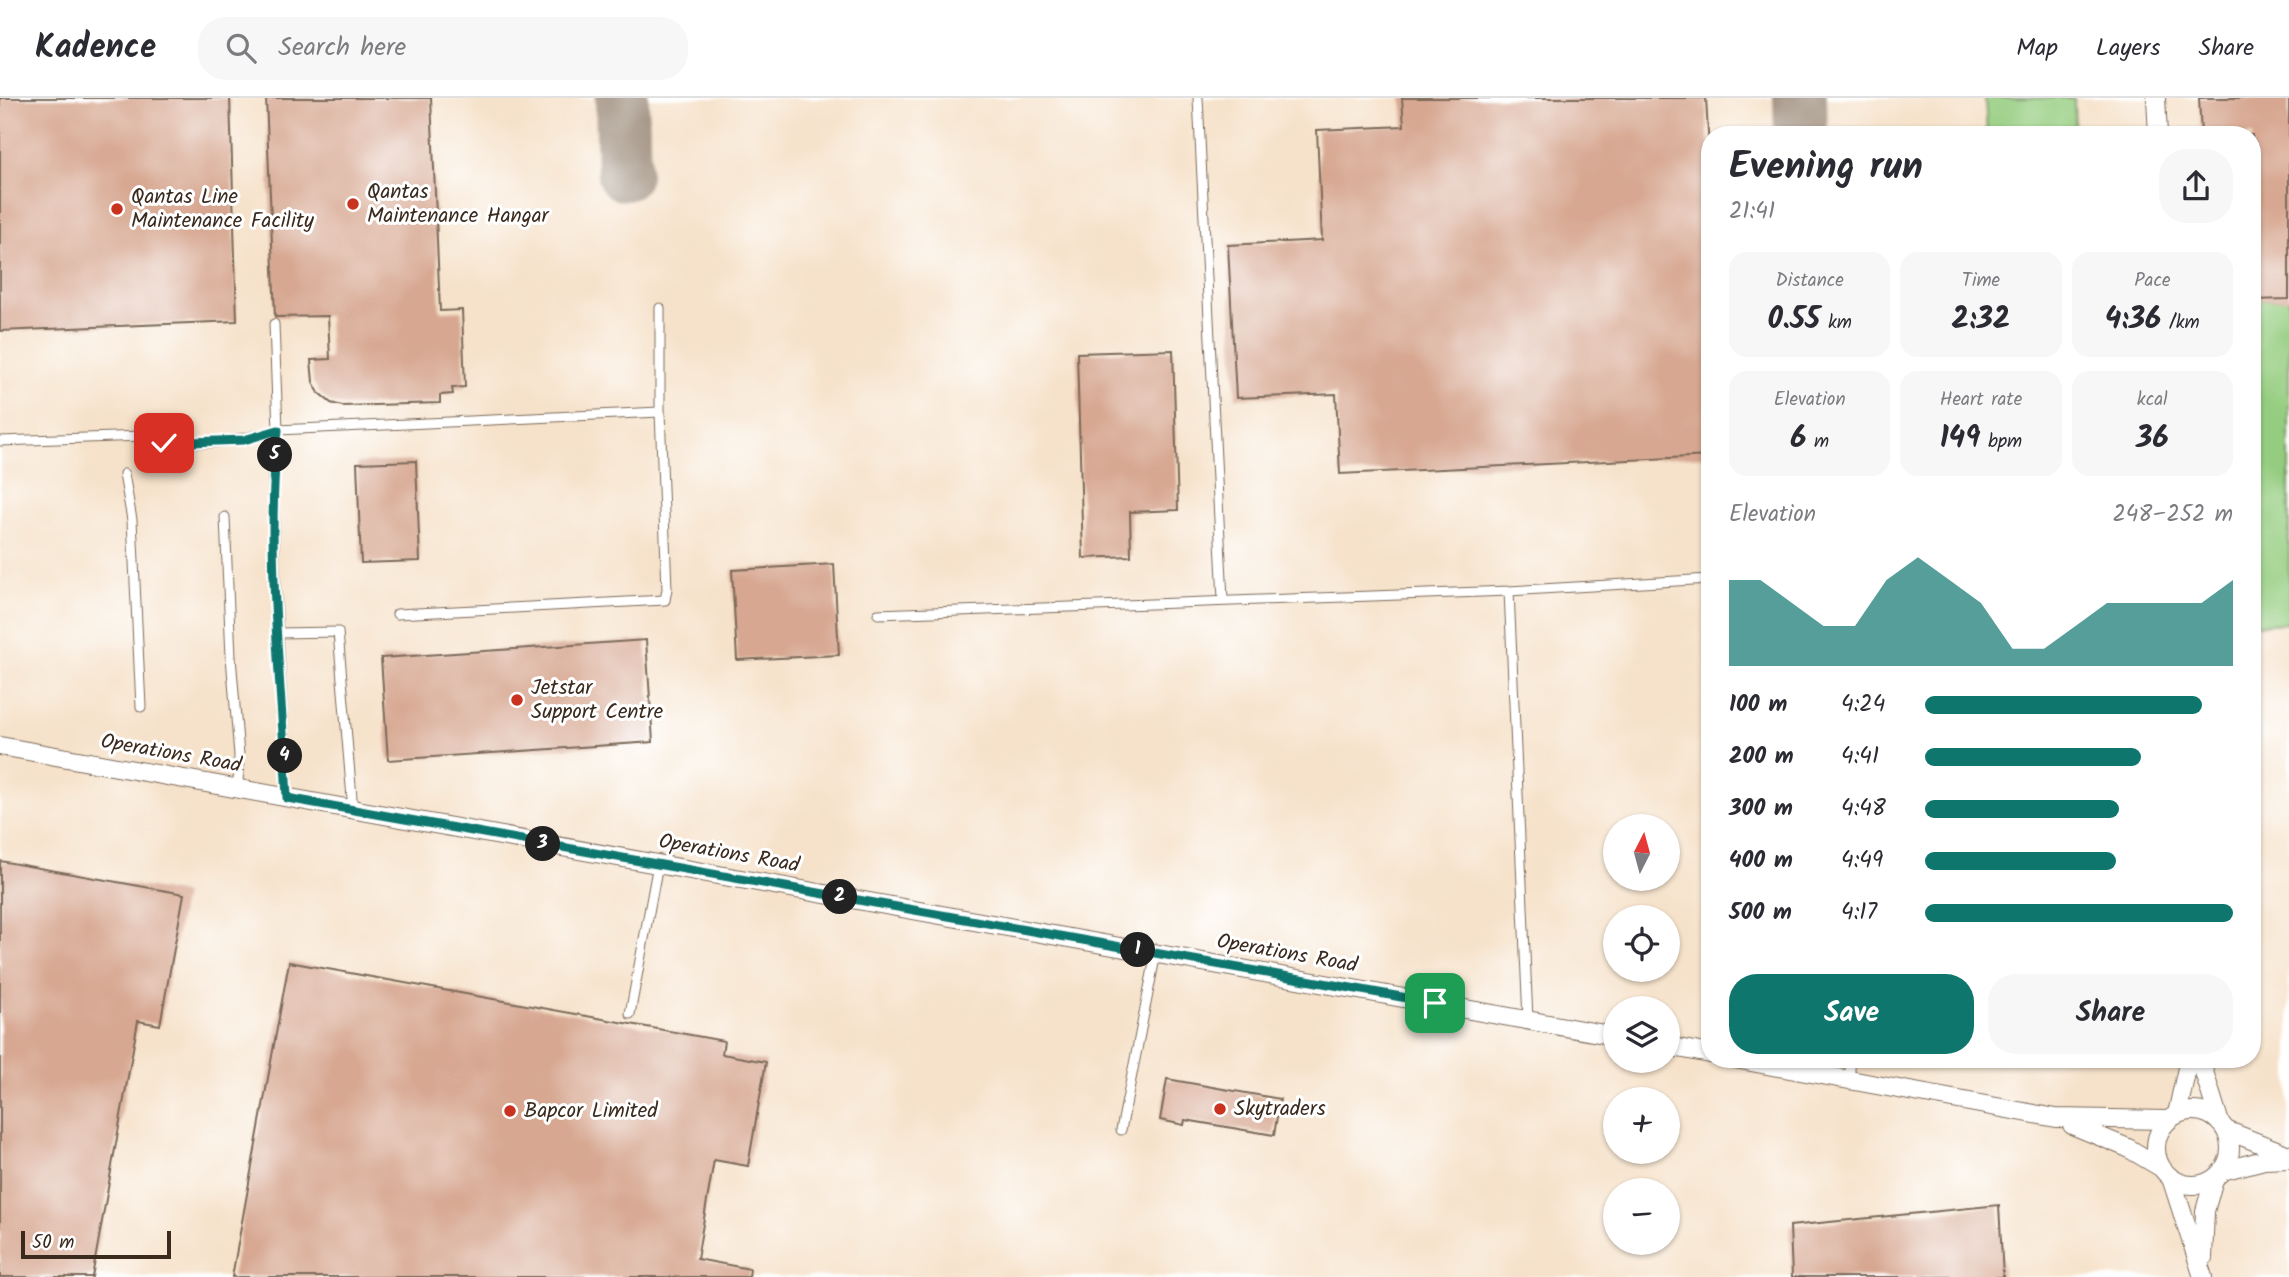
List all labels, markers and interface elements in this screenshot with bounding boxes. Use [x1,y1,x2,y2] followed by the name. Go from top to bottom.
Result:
[198,17,688,80] search box
[35,22,156,75] text: Kadence
[278,27,406,69] text: Search here
[222,29,260,67] icon: search
[2016,29,2058,68] text: Map
[2096,29,2160,68] text: Layers
[2198,29,2254,68] text: Share
[1729,138,1923,198] text: Evening run
[2159,149,2233,223] button: share
[367,176,550,233] place label: Qantas Maintenance Hangar
[131,181,314,238] place label: Qantas Line Maintenance Facility
[1729,194,1775,230] text: 21:41
[345,196,361,212] marker: Qantas Maintenance Hangar
[109,201,125,217] marker: Qantas Line Maintenance Facility
[1776,266,1844,296] text: Distance
[1962,266,2000,296] text: Time
[2134,266,2170,296] text: Pace
[1767,296,1820,344] text: 0.55
[1952,296,2010,344] text: 2:32
[2105,296,2161,344] text: 4:36
[1820,308,1852,338] text: km
[2161,308,2200,338] text: /km
[1774,385,1846,415] text: Elevation
[1940,385,2022,415] text: Heart rate
[2137,385,2168,415] text: kcal
[134,413,194,473] pin
[1790,415,1806,463] text: 6
[1940,415,1980,463] text: 149
[2136,415,2169,463] text: 36
[145,424,183,462] icon: check
[1806,427,1829,457] text: m
[1980,427,2022,457] text: bpm
[258,438,292,472] pin: 5
[270,439,279,469] text: 5
[1729,497,1816,533] text: Elevation
[2112,497,2233,533] text: 248–252 m
[531,672,664,729] place label: Jetstar Support Centre
[1729,687,1787,723] text: 100 m
[1841,687,1885,723] text: 4:24
[509,692,525,708] marker: Jetstar Support Centre
[98,725,245,783] street label: Operations Road
[268,738,302,774] pin: 4
[1729,739,1794,775] text: 200 m
[1841,739,1879,775] text: 4:41
[279,740,290,770] text: 4
[1729,791,1793,827] text: 300 m
[1841,791,1886,827] text: 4:48
[1603,814,1680,891] north arrow
[1603,814,1680,1255] map controls
[656,825,803,883] street label: Operations Road
[526,826,560,862] pin: 3
[537,828,548,858] text: 3
[1729,843,1793,879] text: 400 m
[1841,843,1883,879] text: 4:49
[822,880,858,914] pin: 2
[834,881,845,911] text: 2
[1729,895,1792,931] text: 500 m
[1841,895,1877,931] text: 4:17
[1603,905,1680,982] button: locate
[1214,925,1361,983] street label: Operations Road
[1120,932,1156,968] pin: 1
[1135,934,1140,964] text: 1
[1405,973,1465,1033] pin
[1729,974,1974,1054] button: Save
[1988,974,2233,1054] button: Share
[1416,984,1454,1022] icon: arrive
[1603,996,1680,1073] button: layers
[1603,1087,1680,1164] button: +
[1234,1093,1326,1126] place label: Skytraders
[524,1095,658,1128] place label: Bapcor Limited
[1212,1101,1228,1117] marker: Skytraders
[502,1103,518,1119] marker: Bapcor Limited
[1603,1178,1680,1255] button: −
[21,1228,172,1260] scale bar
[32,1228,74,1258] text: 50 m

